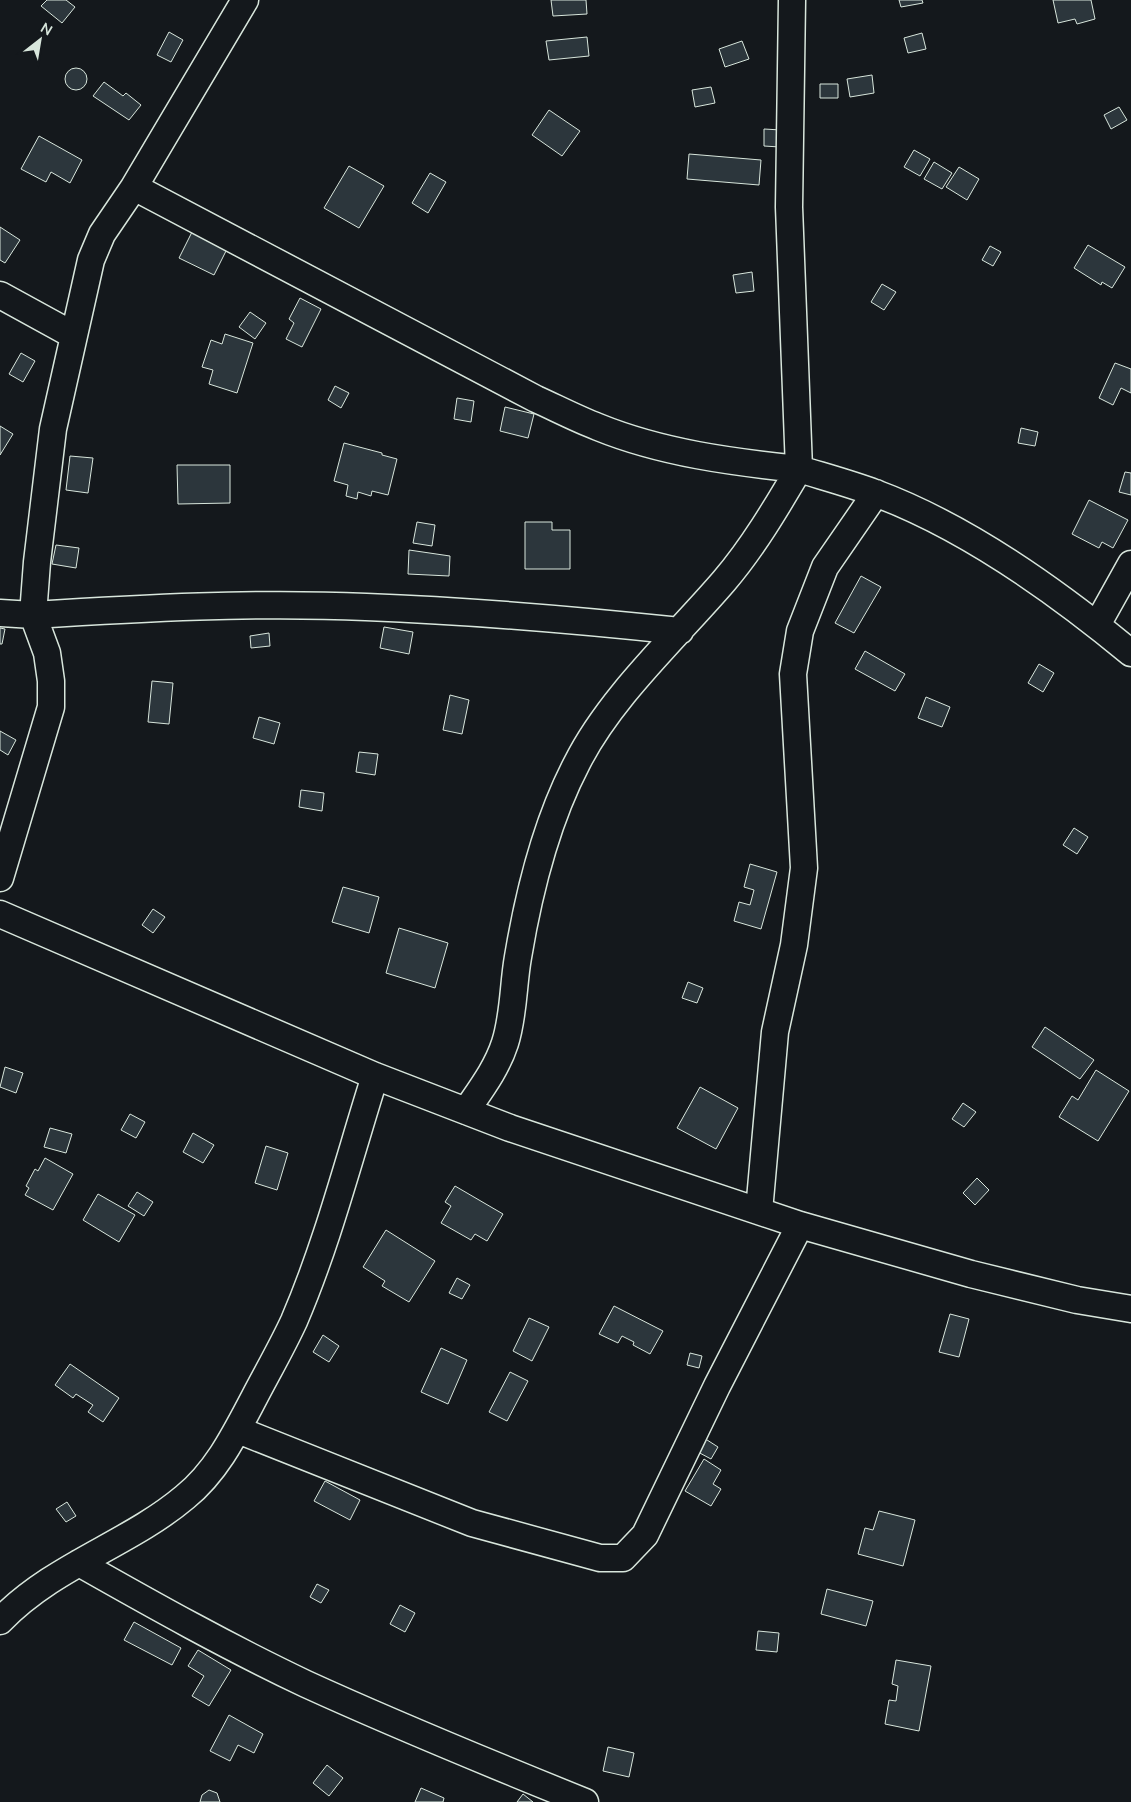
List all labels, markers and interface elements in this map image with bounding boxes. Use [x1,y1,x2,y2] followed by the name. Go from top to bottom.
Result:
[15,15,65,65] north arrow
[38,18,56,39] text: N

